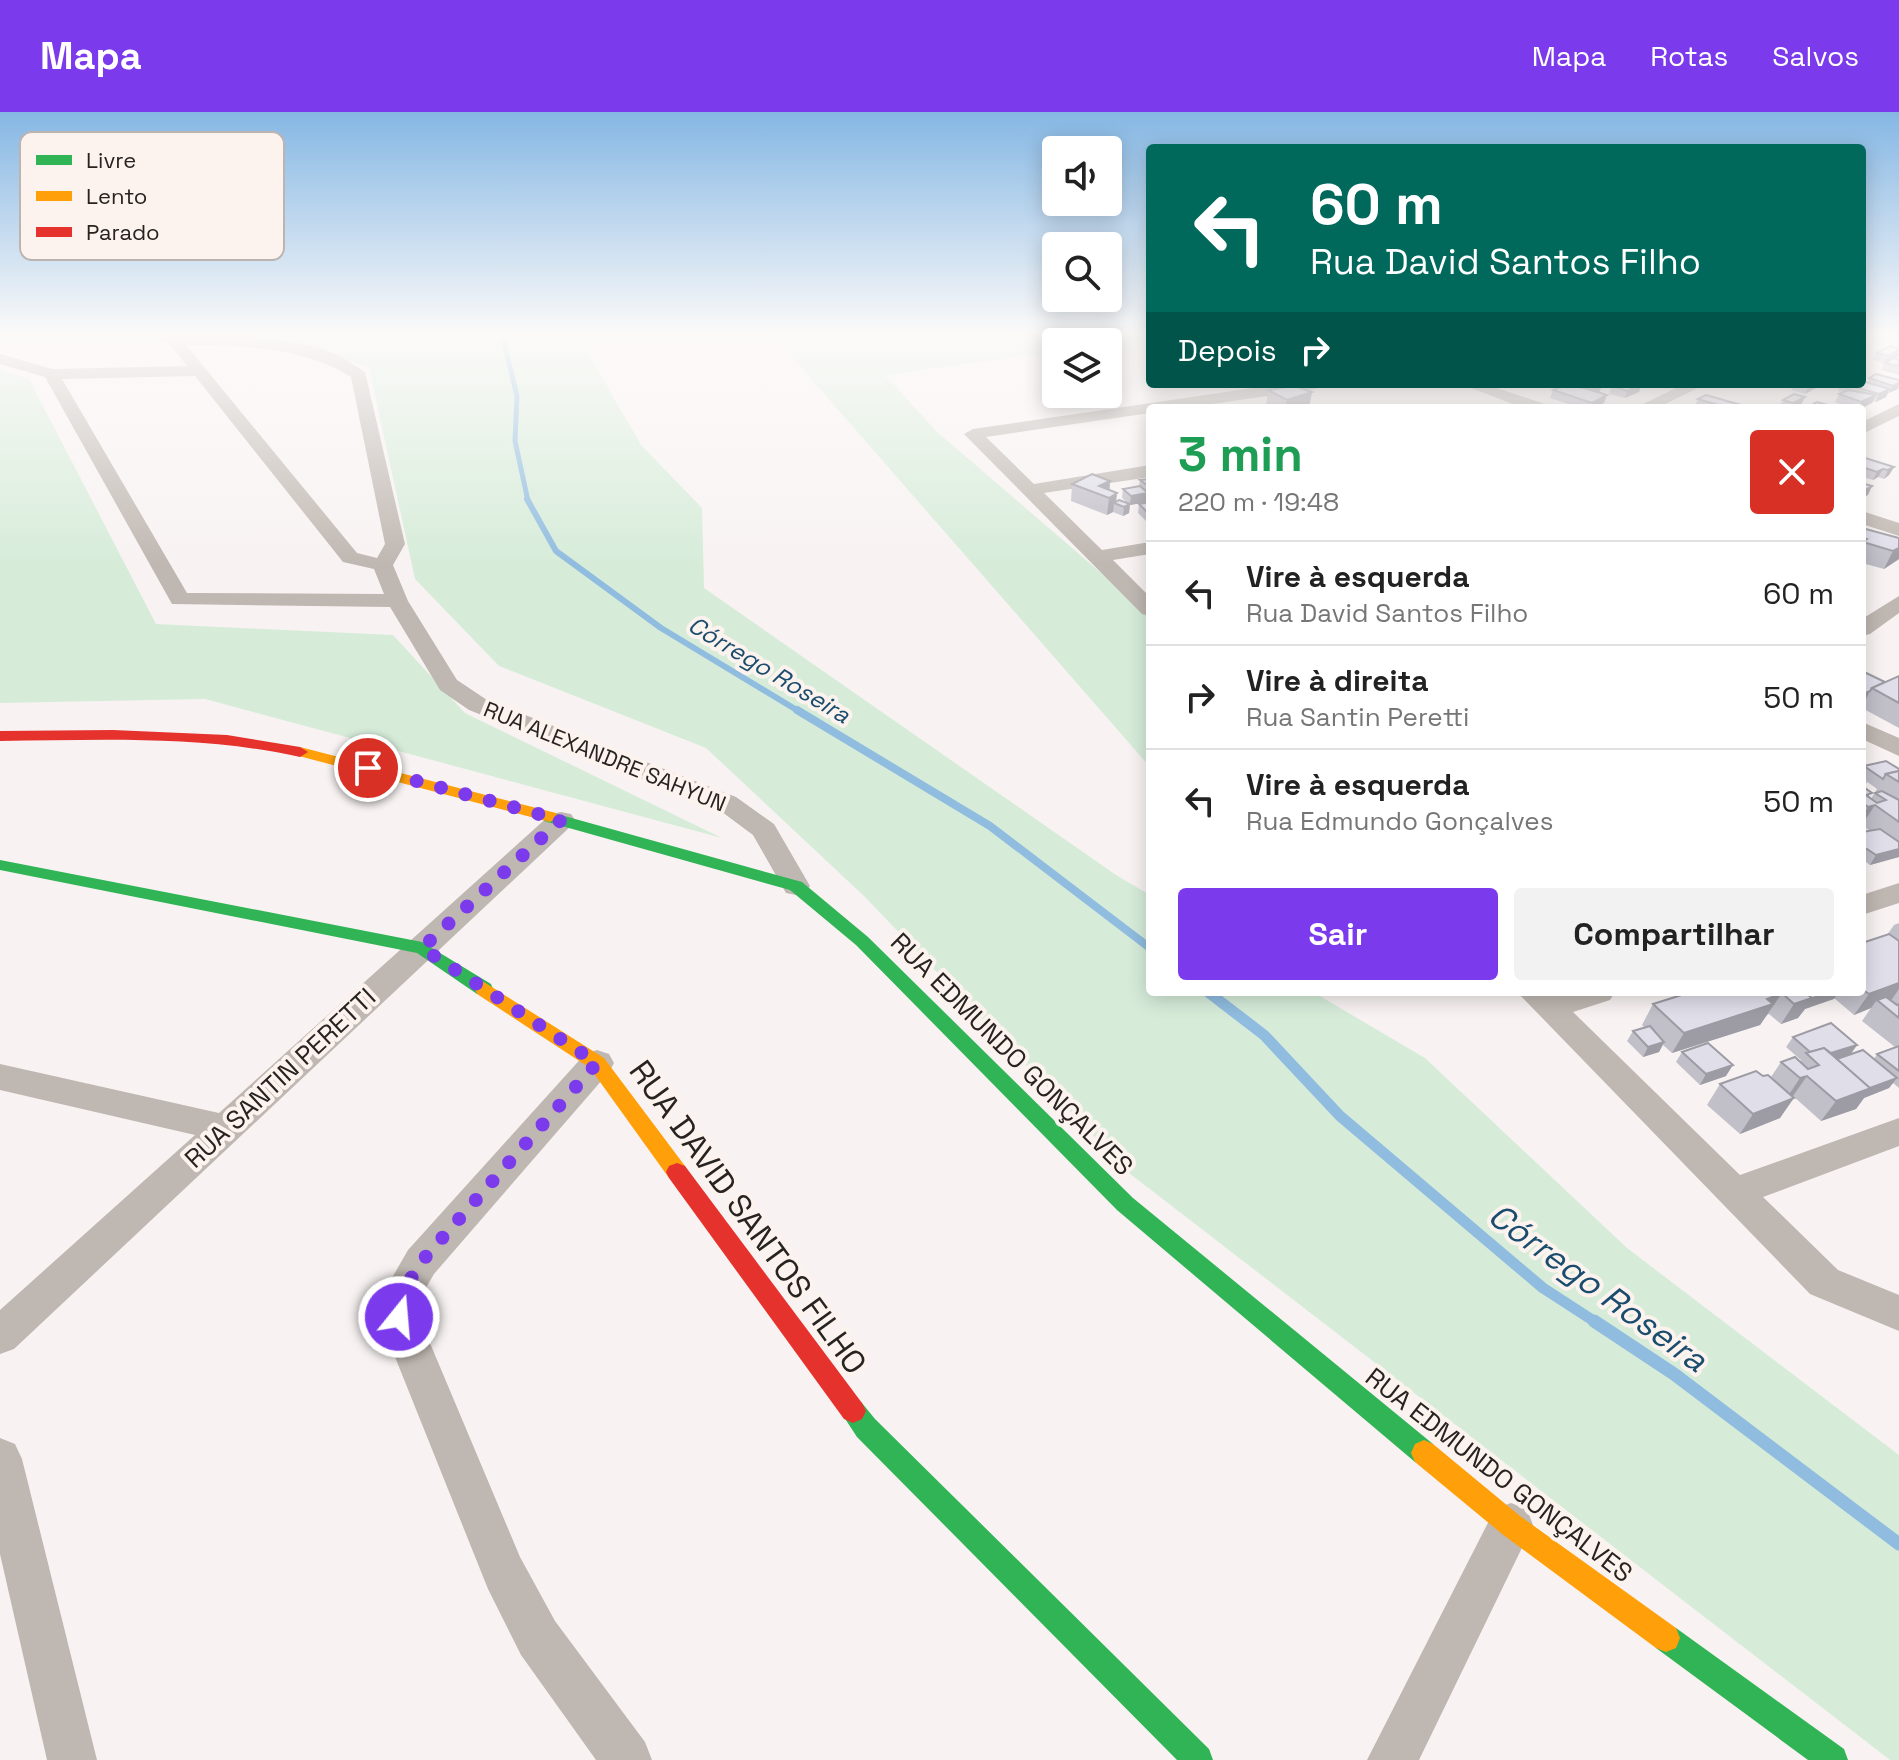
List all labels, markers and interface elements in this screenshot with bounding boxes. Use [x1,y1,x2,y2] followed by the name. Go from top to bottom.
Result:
[40,32,142,80] text: Mapa
[1532,38,1606,74] text: Mapa
[1650,38,1728,74] text: Rotas
[1772,38,1859,74] text: Salvos
[20,132,284,260] legend
[1042,136,1122,408] map controls
[1042,136,1122,216] button: sound
[86,146,136,174] text: Livre
[1310,169,1443,240] text: 60 m
[1178,176,1282,280] icon: left
[86,182,147,210] text: Lento
[86,218,160,246] text: Parado
[1042,232,1122,312] button: search
[1310,239,1701,285] text: Rua David Santos Filho
[1042,328,1122,408] button: layers
[1293,328,1337,372] icon: right
[1178,331,1277,370] text: Depois
[1178,424,1303,485] text: 3 min
[1750,430,1834,514] button: close
[1178,485,1339,519] text: 220 m · 19:48
[1246,557,1470,596] text: Vire à esquerda
[1178,571,1222,615] icon: left
[1763,574,1834,613] text: 60 m
[1246,596,1528,630] text: Rua David Santos Filho
[683,609,856,730] water label: Córrego Roseira
[1246,661,1429,700] text: Vire à direita
[1178,675,1222,719] icon: right
[1763,678,1834,717] text: 50 m
[480,695,730,817] street label: RUA ALEXANDRE SAHYUN
[1246,700,1469,734] text: Rua Santin Peretti
[334,734,402,802] pin
[346,746,390,790] icon: arrive
[1246,765,1470,804] text: Vire à esquerda
[1178,779,1222,823] icon: left
[1763,782,1834,821] text: 50 m
[1246,804,1553,838] text: Rua Edmundo Gonçalves
[1178,888,1498,980] button: Sair
[1514,888,1834,980] button: Compartilhar
[883,925,1141,1183] street label: RUA EDMUNDO GONÇALVES
[177,981,383,1175] street label: RUA SANTIN PERETTI
[621,1052,875,1382] street label: RUA DAVID SANTOS FILHO
[1480,1194,1716,1382] water label: Córrego Roseira
[357,1275,441,1359] position arrow
[1359,1360,1639,1590] street label: RUA EDMUNDO GONÇALVES

